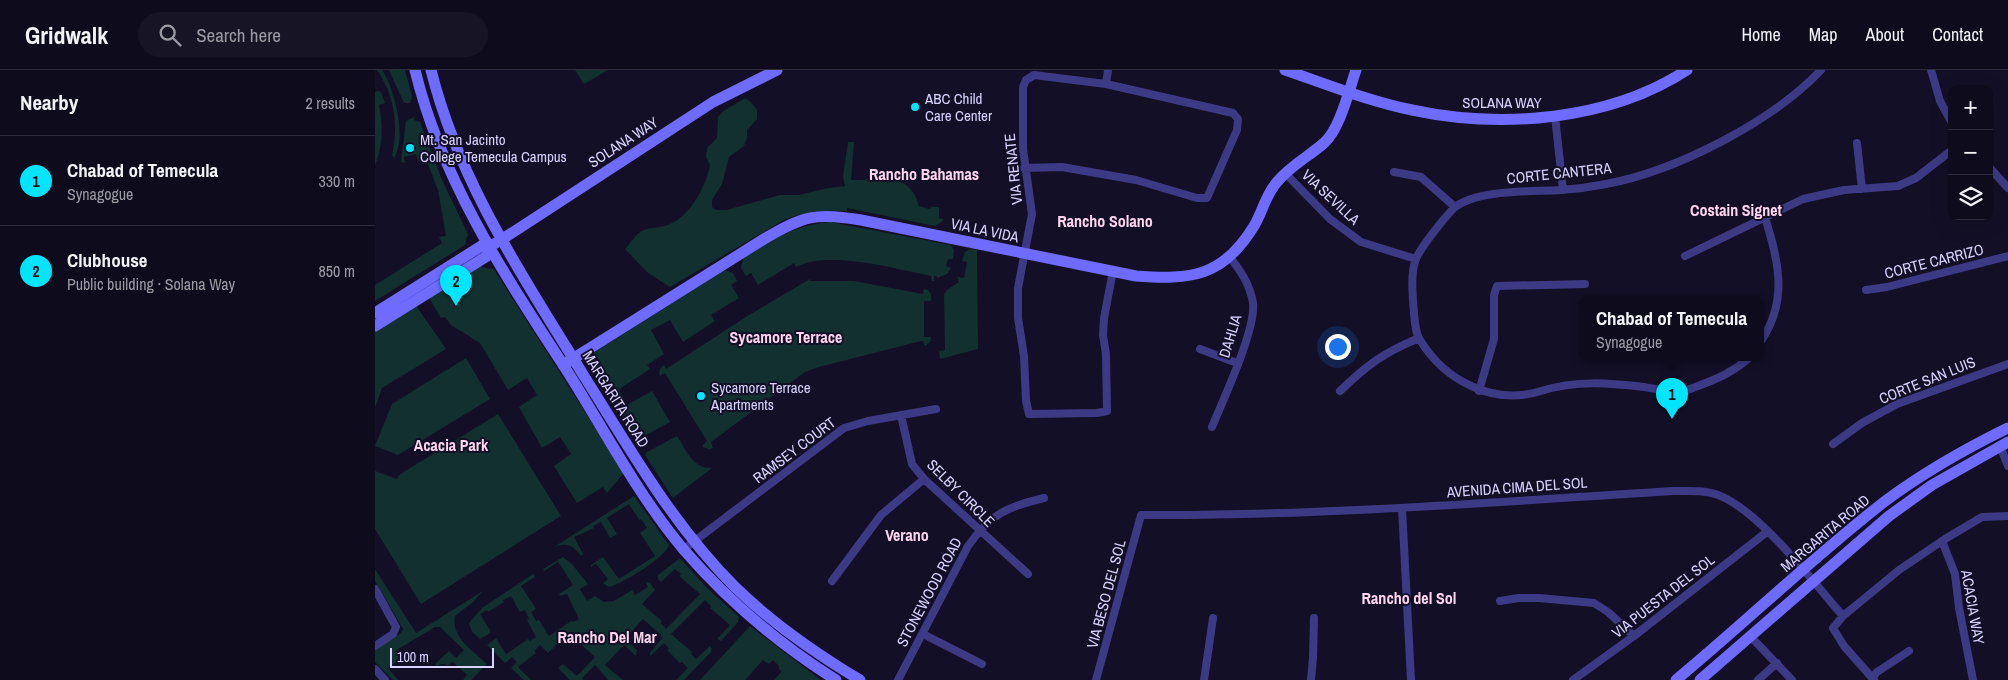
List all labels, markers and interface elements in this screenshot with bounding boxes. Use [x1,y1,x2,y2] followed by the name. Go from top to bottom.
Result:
[138,12,488,57] search box
[25,19,108,51] text: Gridwalk
[156,21,184,49] icon: search
[196,22,281,48] text: Search here
[1741,22,1781,47] text: Home
[1809,22,1838,47] text: Map
[1866,22,1904,47] text: About
[1932,22,1983,47] text: Contact
[1948,85,1993,220] map controls
[1948,85,1993,130] button: +
[20,88,78,117] text: Nearby
[924,88,992,126] place label: ABC Child Care Center
[305,92,355,114] text: 2 results
[1462,92,1542,113] street label: SOLANA WAY
[909,101,921,113] marker: ABC Child Care Center
[584,111,663,172] street label: SOLANA WAY
[420,129,567,167] place label: Mt. San Jacinto College Temecula Campus
[1948,130,1993,175] button: −
[999,132,1027,206] street label: VIA RENATE
[404,142,416,154] marker: Mt. San Jacinto College Temecula Campus
[67,157,218,183] text: Chabad of Temecula
[1506,157,1613,189] street label: CORTE CANTERA
[869,163,979,185] district label: Rancho Bahamas
[1297,165,1365,230] street label: VIA SEVILLA
[32,170,40,192] text: 1
[319,170,355,192] text: 330 m
[1948,175,1993,220] button: layers
[67,183,133,205] text: Synagogue
[1690,199,1783,221] district label: Costain Signet
[1057,210,1153,232] district label: Rancho Solano
[949,213,1022,248] street label: VIA LA VIDA
[1882,239,1986,283] street label: CORTE CARRIZO
[67,247,148,273] text: Clubhouse
[32,260,40,282] text: 2
[319,260,355,282] text: 850 m
[440,265,472,306] pin: 2
[67,273,235,295] text: Public building · Solana Way
[1579,296,1764,361] popup
[1596,305,1747,331] text: Chabad of Temecula
[1213,311,1247,360] street label: DAHLIA
[730,326,842,348] district label: Sycamore Terrace
[1596,331,1662,353] text: Synagogue
[1325,334,1351,360] your location
[578,347,654,452] street label: MARGARITA ROAD
[1876,351,1978,409] street label: CORTE SAN LUIS
[710,377,811,415] place label: Sycamore Terrace Apartments
[1656,378,1688,419] pin: 1
[695,390,707,402] marker: Sycamore Terrace Apartments
[748,412,840,488] street label: RAMSEY COURT
[414,434,489,456] district label: Acacia Park
[922,454,1000,532] street label: SELBY CIRCLE
[1445,472,1588,502] street label: AVENIDA CIMA DEL SOL
[1776,489,1874,577] street label: MARGARITA ROAD
[885,524,929,546] district label: Verano
[891,534,967,650] street label: STONEWOOD ROAD
[1081,537,1131,651] street label: VIA BESO DEL SOL
[1607,549,1719,643] street label: VIA PUESTA DEL SOL
[1956,567,1990,647] street label: ACACIA WAY
[1362,587,1456,609] district label: Rancho del Sol
[557,626,657,648] district label: Rancho Del Mar
[390,645,494,668] scale bar
[397,648,429,666] text: 100 m

